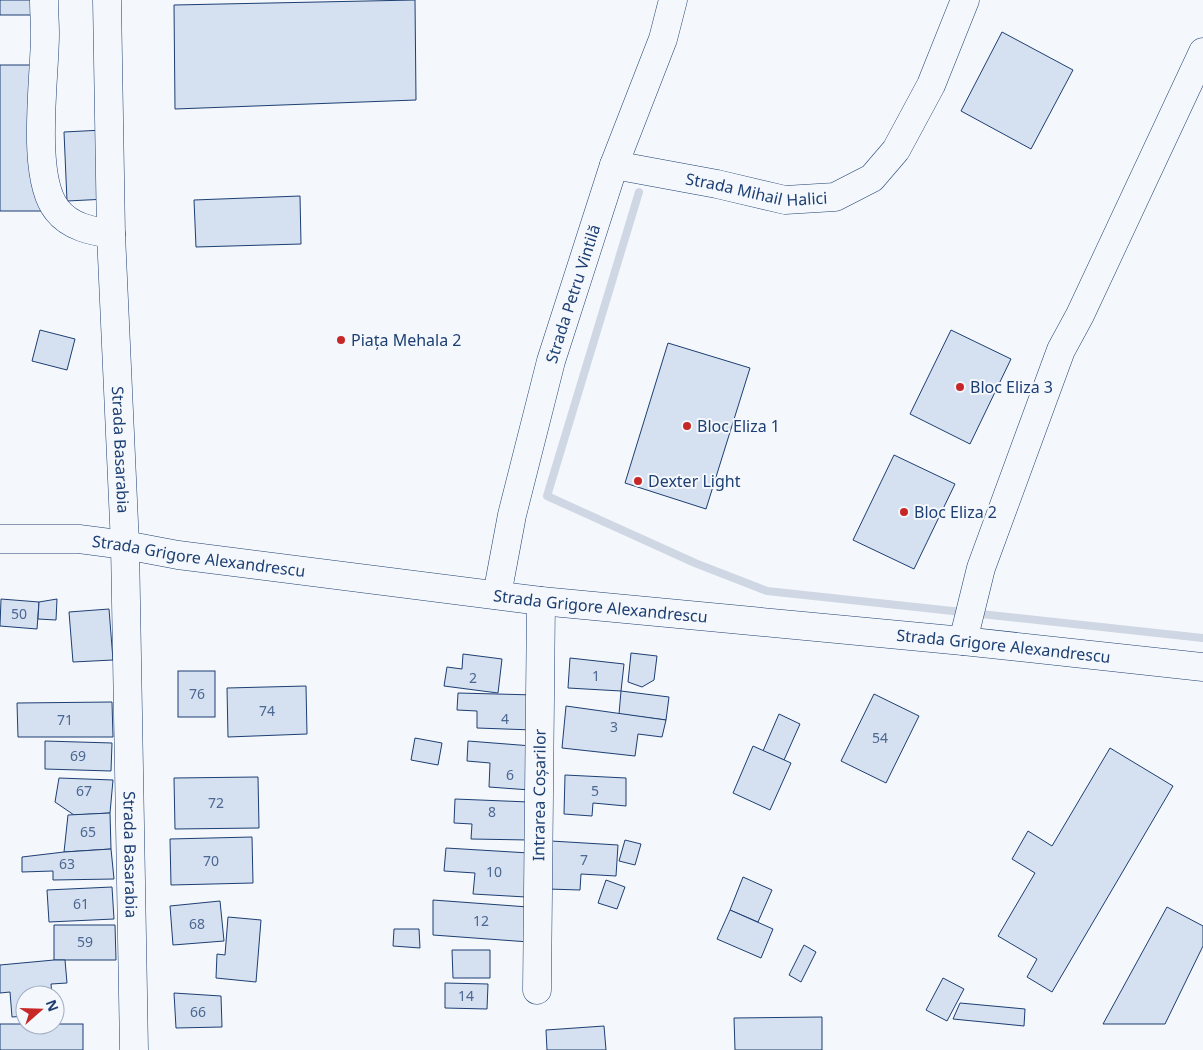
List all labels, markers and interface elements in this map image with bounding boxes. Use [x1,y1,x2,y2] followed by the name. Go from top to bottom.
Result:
[684,167,828,211] street label: Strada Mihail Halici
[540,221,605,366] street label: Strada Petru Vintilă
[351,329,462,351] place label: Piața Mehala 2
[335,334,347,346] marker: Piața Mehala 2
[970,376,1053,398] place label: Bloc Eliza 3
[954,381,966,393] marker: Bloc Eliza 3
[107,386,135,514] street label: Strada Basarabia
[697,415,780,437] place label: Bloc Eliza 1
[681,420,693,432] marker: Bloc Eliza 1
[648,470,741,492] place label: Dexter Light
[632,475,644,487] marker: Dexter Light
[914,501,997,523] place label: Bloc Eliza 2
[898,506,910,518] marker: Bloc Eliza 2
[91,530,307,582] street label: Strada Grigore Alexandrescu
[492,584,709,628] street label: Strada Grigore Alexandrescu
[11,604,27,623] house number: 50
[896,624,1112,668] street label: Strada Grigore Alexandrescu
[592,666,600,685] house number: 1
[469,668,477,687] house number: 2
[189,684,205,703] house number: 76
[259,701,275,720] house number: 74
[501,709,509,728] house number: 4
[57,710,73,729] house number: 71
[610,717,618,736] house number: 3
[527,728,551,861] street label: Intrarea Coșarilor
[872,728,888,747] house number: 54
[70,746,86,765] house number: 69
[506,765,514,784] house number: 6
[76,781,92,800] house number: 67
[591,781,599,800] house number: 5
[118,791,143,918] street label: Strada Basarabia
[208,793,224,812] house number: 72
[488,802,496,821] house number: 8
[80,822,96,841] house number: 65
[580,850,588,869] house number: 7
[203,851,219,870] house number: 70
[59,854,75,873] house number: 63
[486,862,502,881] house number: 10
[73,894,89,913] house number: 61
[473,911,489,930] house number: 12
[189,914,205,933] house number: 68
[77,932,93,951] house number: 59
[15,985,65,1035] north arrow
[458,986,474,1005] house number: 14
[42,997,64,1014] text: N
[190,1002,206,1021] house number: 66

